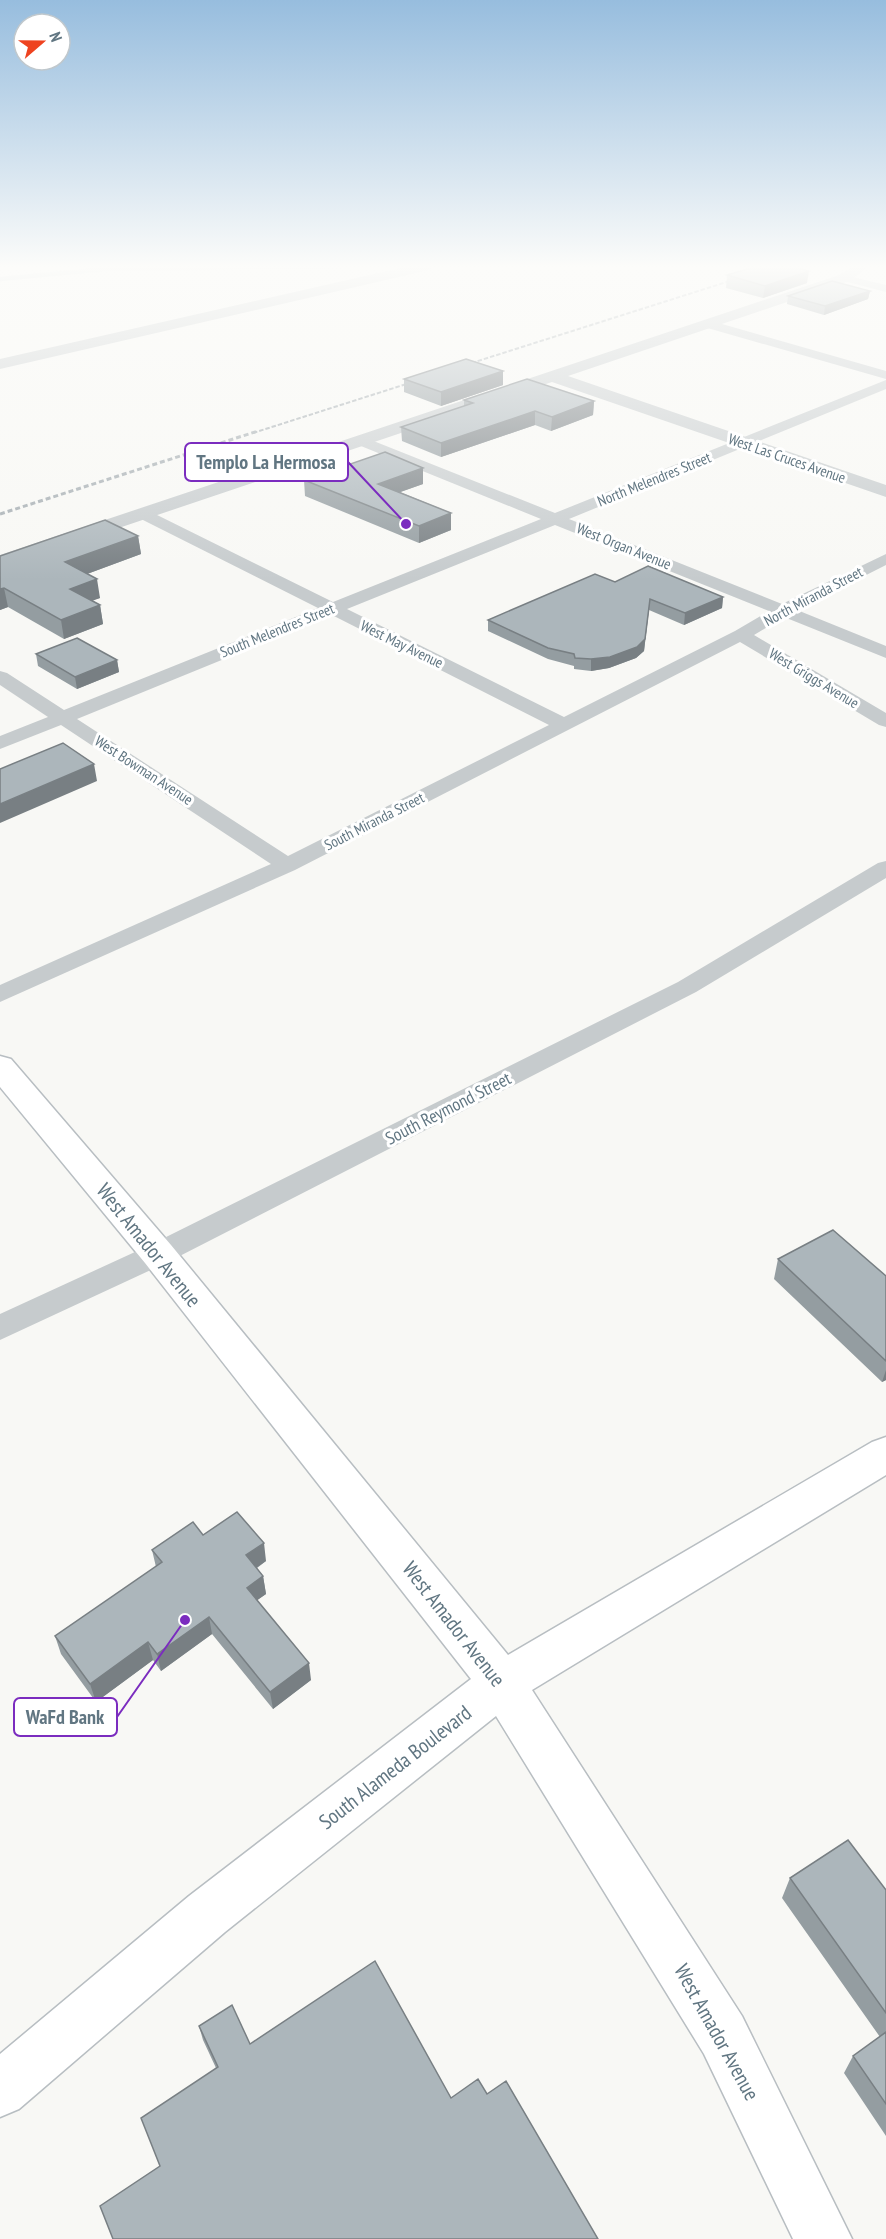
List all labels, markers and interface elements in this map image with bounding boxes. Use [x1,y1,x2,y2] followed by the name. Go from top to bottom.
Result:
[12,12,72,72] north arrow
[45,29,67,44] text: N
[726,429,848,487] street label: West Las Cruces Avenue
[185,443,348,481] callout: Templo La Hermosa
[594,448,714,510] street label: North Melendres Street
[196,449,336,475] text: Templo La Hermosa
[574,518,674,574] street label: West Organ Avenue
[760,562,866,630] street label: North Miranda Street
[217,598,337,662] street label: South Melendres Street
[358,616,446,672] street label: West May Avenue
[766,644,862,712] street label: West Griggs Avenue
[91,731,197,809] street label: West Bowman Avenue
[321,788,427,854] street label: South Miranda Street
[381,1066,515,1150] street label: South Reymond Street
[91,1178,207,1312] street label: West Amador Avenue
[397,1556,511,1692] street label: West Amador Avenue
[14,1698,117,1736] callout: WaFd Bank
[313,1699,477,1835] street label: South Alameda Boulevard
[25,1704,105,1730] text: WaFd Bank
[668,1959,766,2105] street label: West Amador Avenue

